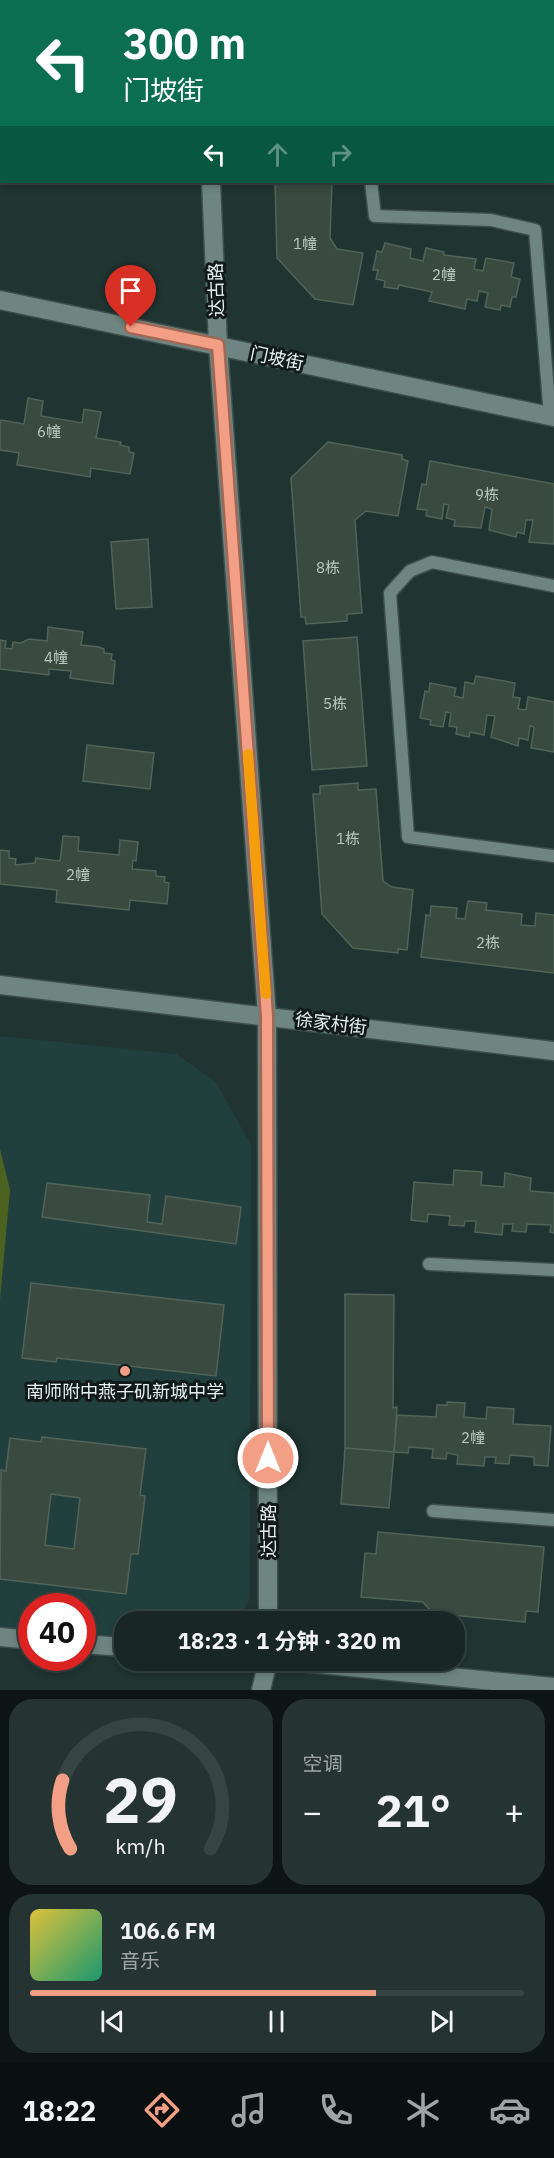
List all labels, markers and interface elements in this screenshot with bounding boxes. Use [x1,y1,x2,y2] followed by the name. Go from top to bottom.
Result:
[123,16,246,71] text: 300 m
[24,24,102,102] icon: left
[123,72,204,107] text: 门坡街
[198,138,231,171] icon: left
[261,138,294,171] icon: ahead
[324,138,357,171] icon: right
[293,234,317,253] house number: 1幢
[204,263,228,317] street label: 达古路
[105,265,156,327] pin
[432,265,456,284] house number: 2幢
[114,274,147,307] icon: arrive
[248,341,306,375] street label: 门坡街
[37,422,61,441] house number: 6幢
[475,485,499,504] house number: 9栋
[316,558,340,577] house number: 8栋
[44,648,68,667] house number: 4幢
[323,694,347,713] house number: 5栋
[336,829,360,848] house number: 1栋
[66,865,90,884] house number: 2幢
[476,933,500,952] house number: 2栋
[294,1007,368,1039] street label: 徐家村街
[118,1364,132,1378] marker: 南师附中燕子矶新城中学
[26,1380,224,1403] place label: 南师附中燕子矶新城中学
[236,1426,300,1490] position arrow
[461,1428,485,1447] house number: 2幢
[257,1504,280,1558] street label: 达古路
[18,1593,96,1671] speed limit sign: 40
[178,1626,401,1655] text: 18:23 · 1 分钟 · 320 m
[303,1750,343,1777] text: 空调
[103,1759,178,1840] text: 29
[376,1781,451,1839] text: 21°
[303,1790,322,1833] text: −
[504,1790,524,1833] text: +
[116,1832,166,1860] text: km/h
[120,1916,216,1945] text: 106.6 FM
[120,1947,160,1974] text: 音乐
[96,2005,129,2038] icon: previous
[260,2005,293,2038] icon: pause
[425,2005,458,2038] icon: next
[141,2089,183,2131] icon: directions
[228,2089,270,2131] icon: music
[315,2089,357,2131] icon: phone
[402,2089,444,2131] icon: climate
[489,2089,531,2131] icon: car
[23,2093,96,2128] text: 18:22

